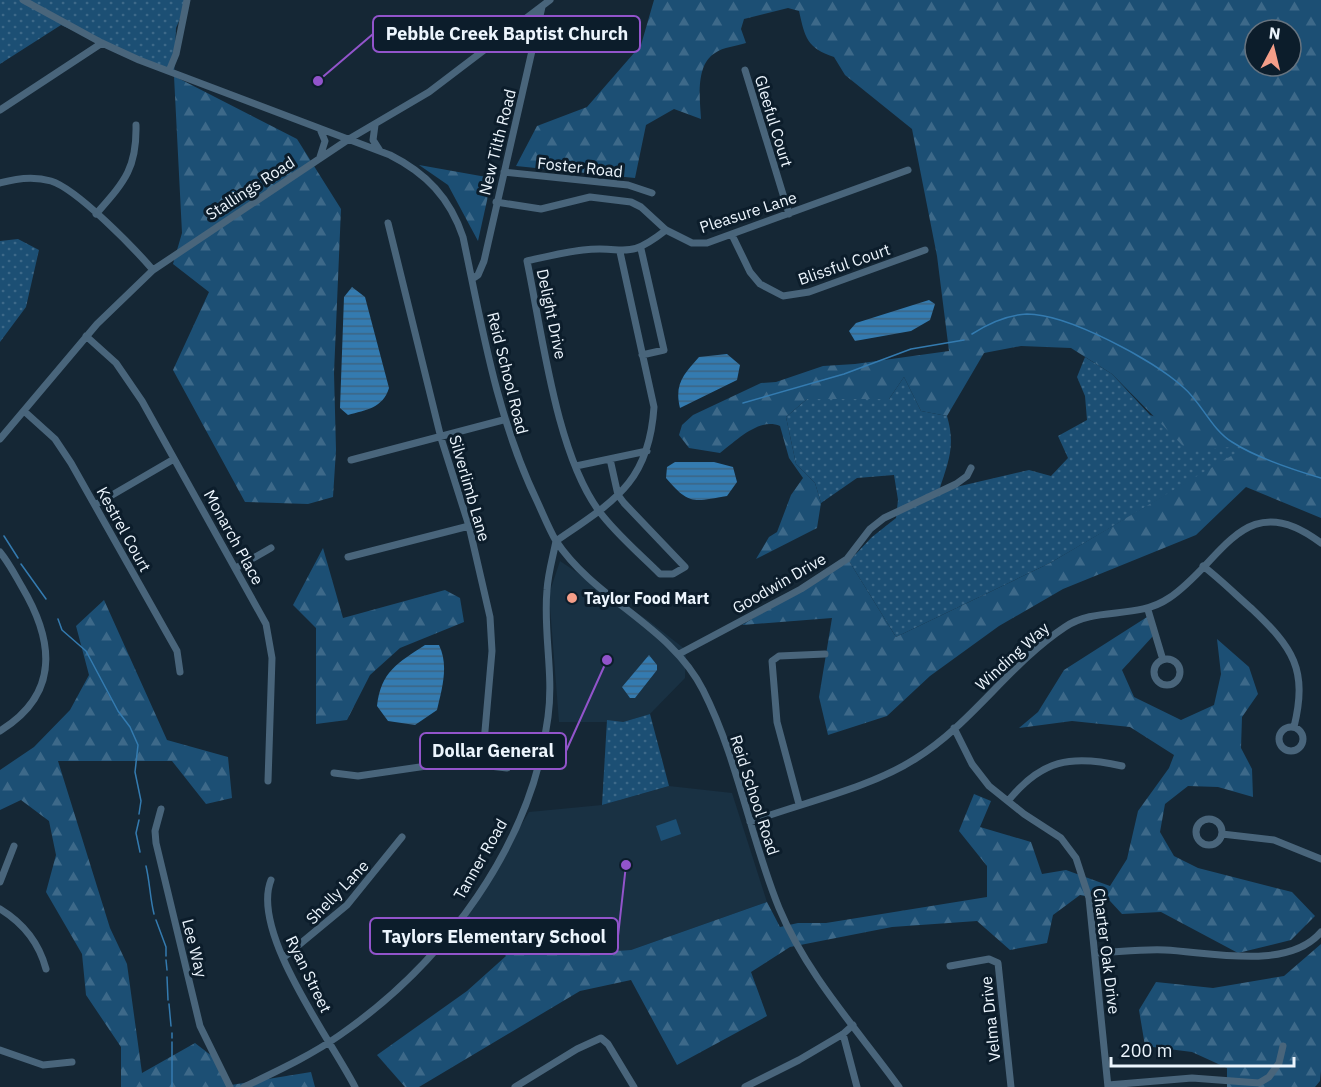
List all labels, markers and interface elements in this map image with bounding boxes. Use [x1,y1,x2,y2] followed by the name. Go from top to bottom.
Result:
[373,16,640,52] callout: Pebble Creek Baptist Church
[1243,18,1303,78] north arrow
[386,22,628,45] text: Pebble Creek Baptist Church
[1268,22,1282,44] text: N
[751,73,797,169] street label: Gleeful Court
[474,87,520,197] street label: New Tilth Road
[202,152,298,224] street label: Stallings Road
[536,153,624,181] street label: Foster Road
[697,187,799,237] street label: Pleasure Lane
[795,239,893,289] street label: Blissful Court
[533,267,571,361] street label: Delight Drive
[483,310,533,436] street label: Reid School Road
[445,433,495,544] street label: Silverlimb Lane
[92,483,156,575] street label: Kestrel Court
[200,486,268,588] street label: Monarch Place
[729,548,829,618] street label: Goodwin Drive
[584,588,709,608] place label: Taylor Food Mart
[565,591,579,605] marker: Taylor Food Mart
[971,618,1053,694] street label: Winding Way
[726,732,784,858] street label: Reid School Road
[420,733,566,769] callout: Dollar General
[432,739,554,762] text: Dollar General
[449,815,511,903] street label: Tanner Road
[301,855,373,928] street label: Shelly Lane
[1089,887,1125,1015] street label: Charter Oak Drive
[178,917,212,979] street label: Lee Way
[370,918,618,954] callout: Taylors Elementary School
[382,925,607,948] text: Taylors Elementary School
[282,932,336,1016] street label: Ryan Street
[976,975,1004,1063] street label: Velma Drive
[1111,1030,1294,1068] scale bar
[1120,1039,1172,1062] text: 200 m

